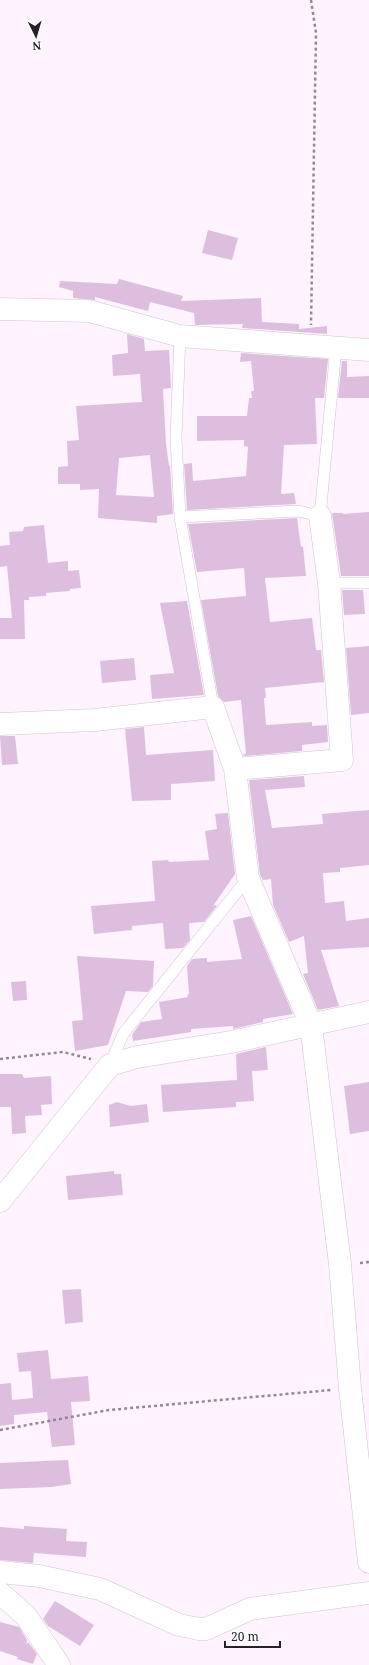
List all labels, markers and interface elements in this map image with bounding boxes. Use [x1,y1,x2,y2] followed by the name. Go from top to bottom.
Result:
[16,16,56,56] north arrow
[32,39,42,54] text: N
[225,1623,280,1649] scale bar
[231,1628,259,1645] text: 20 m

